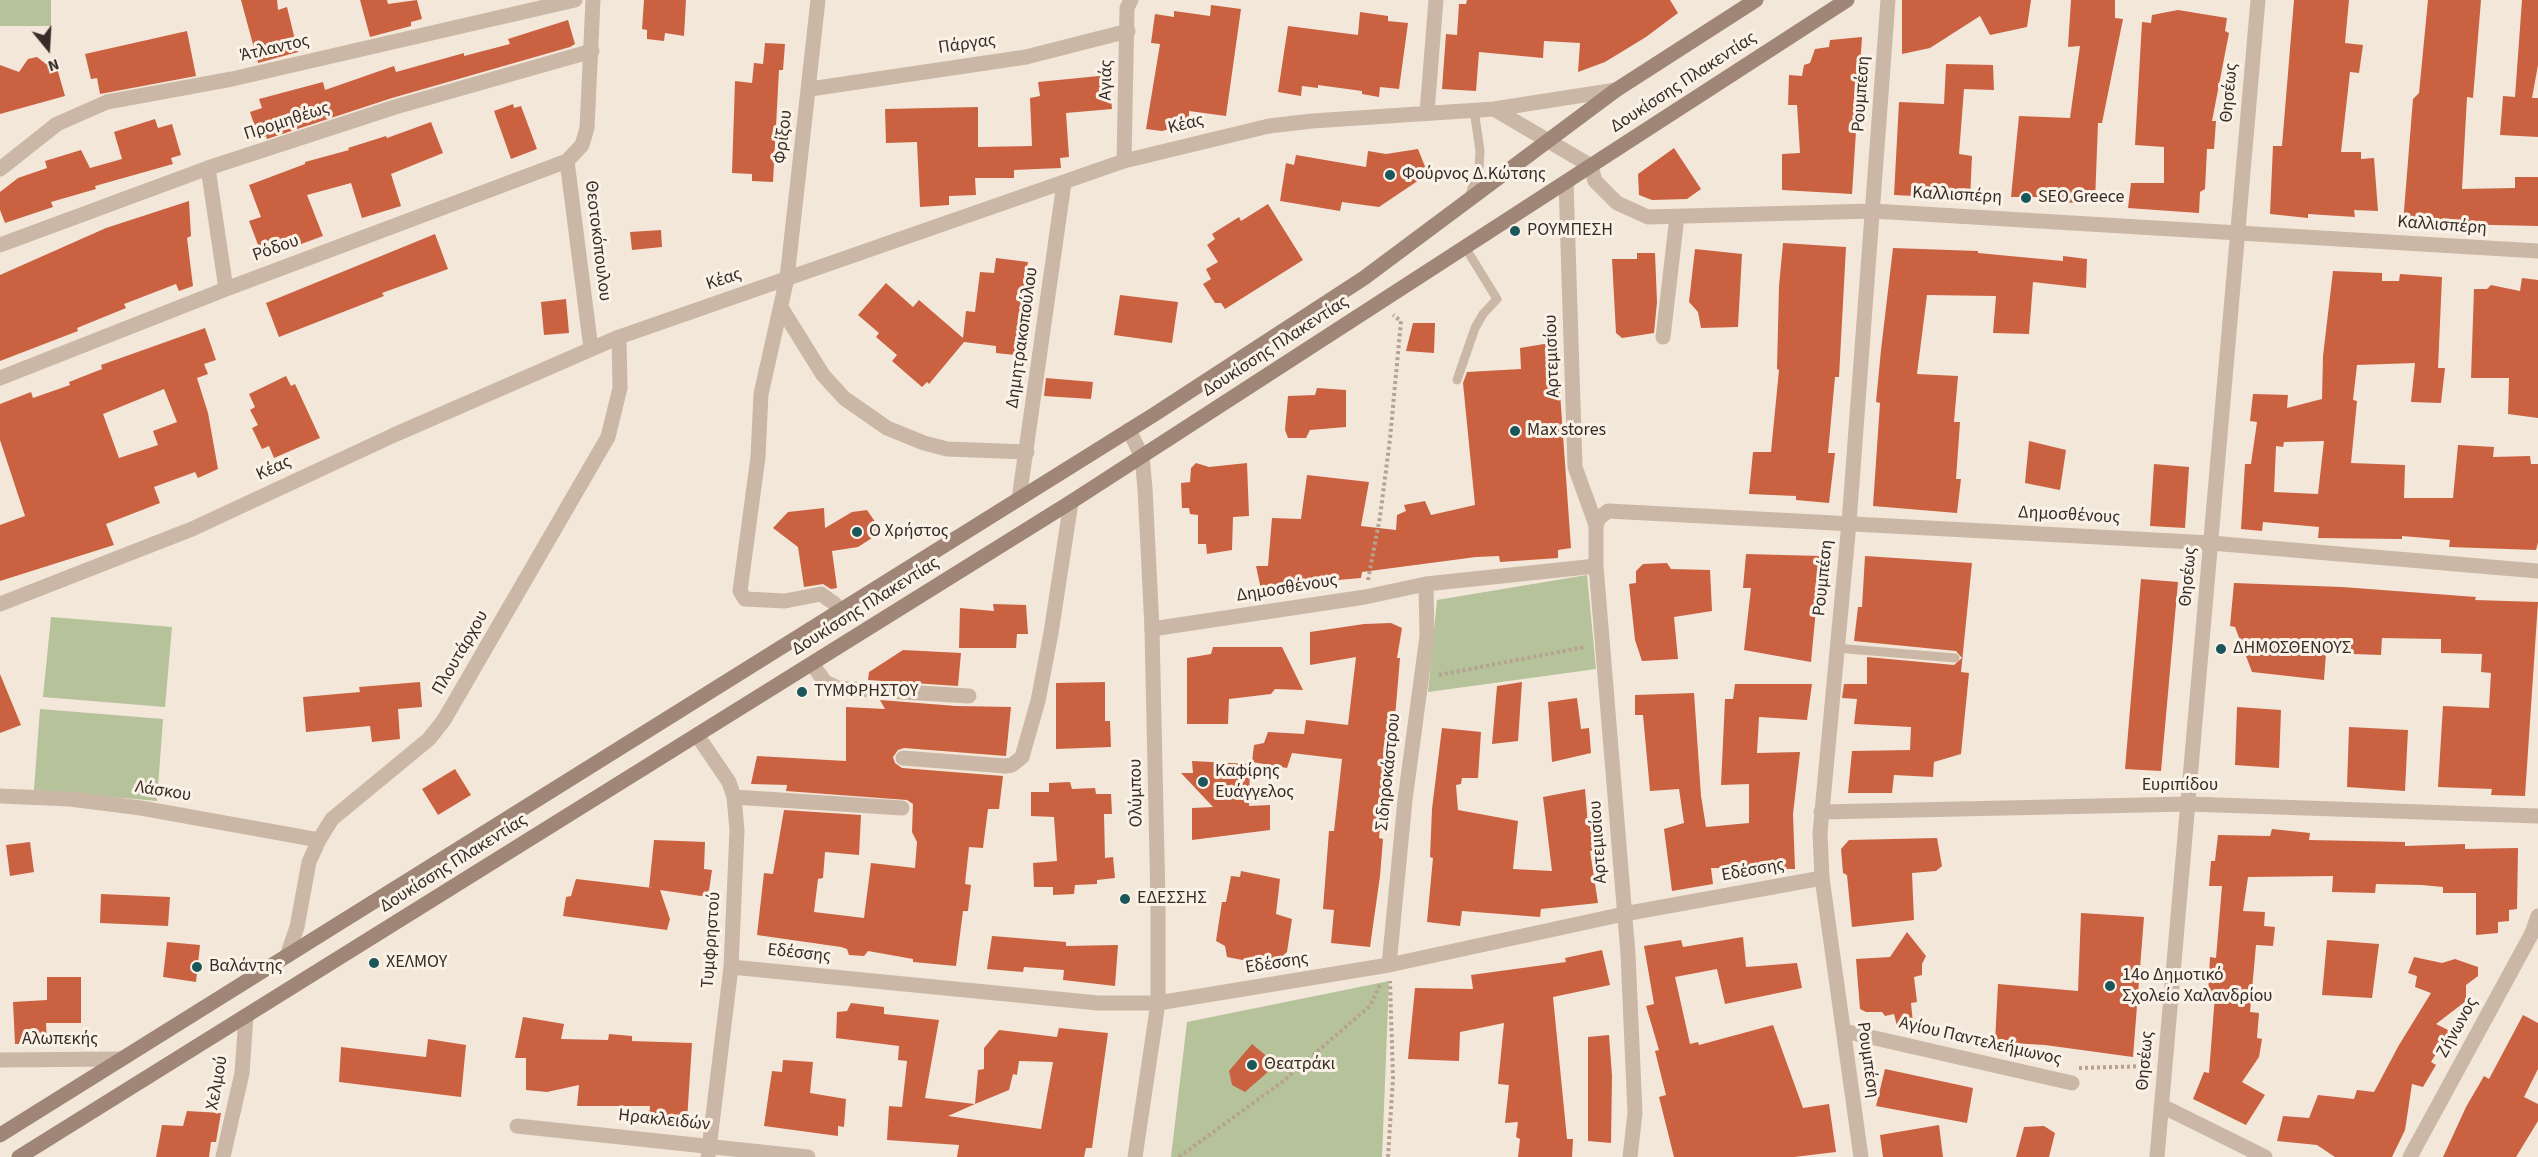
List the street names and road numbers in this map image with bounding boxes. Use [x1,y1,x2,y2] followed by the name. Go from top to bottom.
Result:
[1607,28,1761,138] street label: Δουκίσσης Πλακεντίας
[937,30,997,60] street label: Πάργας
[238,31,312,67] street label: Άτλαντος
[1849,55,1875,133] street label: Ρουμπέση
[1096,59,1118,101] street label: Αγιάς
[2217,62,2243,124] street label: Θησέως
[242,98,332,146] street label: Προμηθέως
[770,109,798,165] street label: Φρίξου
[1166,110,1206,140] street label: Κέας
[579,180,615,302] street label: Θεοτοκόπουλου
[1912,183,2002,209] street label: Καλλισπέρη
[2396,212,2488,240] street label: Καλλισπέρη
[250,231,302,267] street label: Ρόδου
[703,264,745,296] street label: Κέας
[1002,266,1044,410] street label: Δημητρακοπούλου
[1199,292,1353,402] street label: Δουκίσσης Πλακεντίας
[1541,314,1565,398] street label: Αρτεμισίου
[253,452,295,486] street label: Κέας
[2017,503,2121,529] street label: Δημοσθένους
[1809,539,1839,617] street label: Ρουμπέση
[2176,546,2202,608] street label: Θησέως
[788,553,944,661] street label: Δουκίσσης Πλακεντίας
[1235,570,1339,608] street label: Δημοσθένους
[428,607,494,699] street label: Πλουτάρχου
[1372,712,1406,832] street label: Σιδηροκάστρου
[1126,759,1148,827] street label: Ολύμπου
[2142,775,2218,797] street label: Ευριπίδου
[133,777,193,807] street label: Λάσκου
[1585,800,1613,884] street label: Αρτεμισίου
[376,810,532,918] street label: Δουκίσσης Πλακεντίας
[1720,855,1786,887] street label: Εδέσσης
[698,891,726,989] street label: Τυμφρηστού
[766,940,832,968] street label: Εδέσσης
[1244,948,1310,980] street label: Εδέσσης
[2433,994,2483,1062] street label: Ζήνωνος
[1897,1013,2063,1071] street label: Αγίου Παντελεήμωνος
[1851,1021,1883,1099] street label: Ρουμπέση
[22,1029,98,1051] street label: Αλωπεκής
[2133,1030,2159,1092] street label: Θησέως
[203,1054,233,1112] street label: Χελμού
[617,1105,711,1137] street label: Ηρακλειδών

